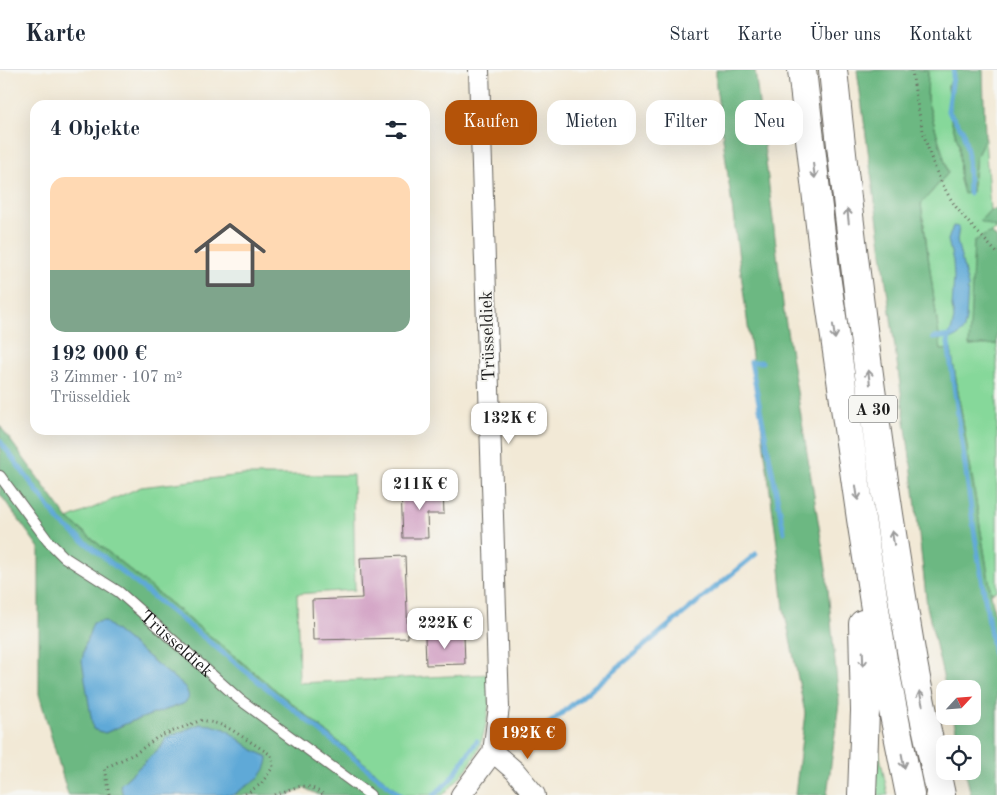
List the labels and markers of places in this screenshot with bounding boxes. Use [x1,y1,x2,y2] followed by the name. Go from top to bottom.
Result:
[468,402,550,445] pin: 132K €
[379,468,461,511] pin: 211K €
[404,608,486,650] pin: 222K €
[487,718,569,760] pin: 192K €

